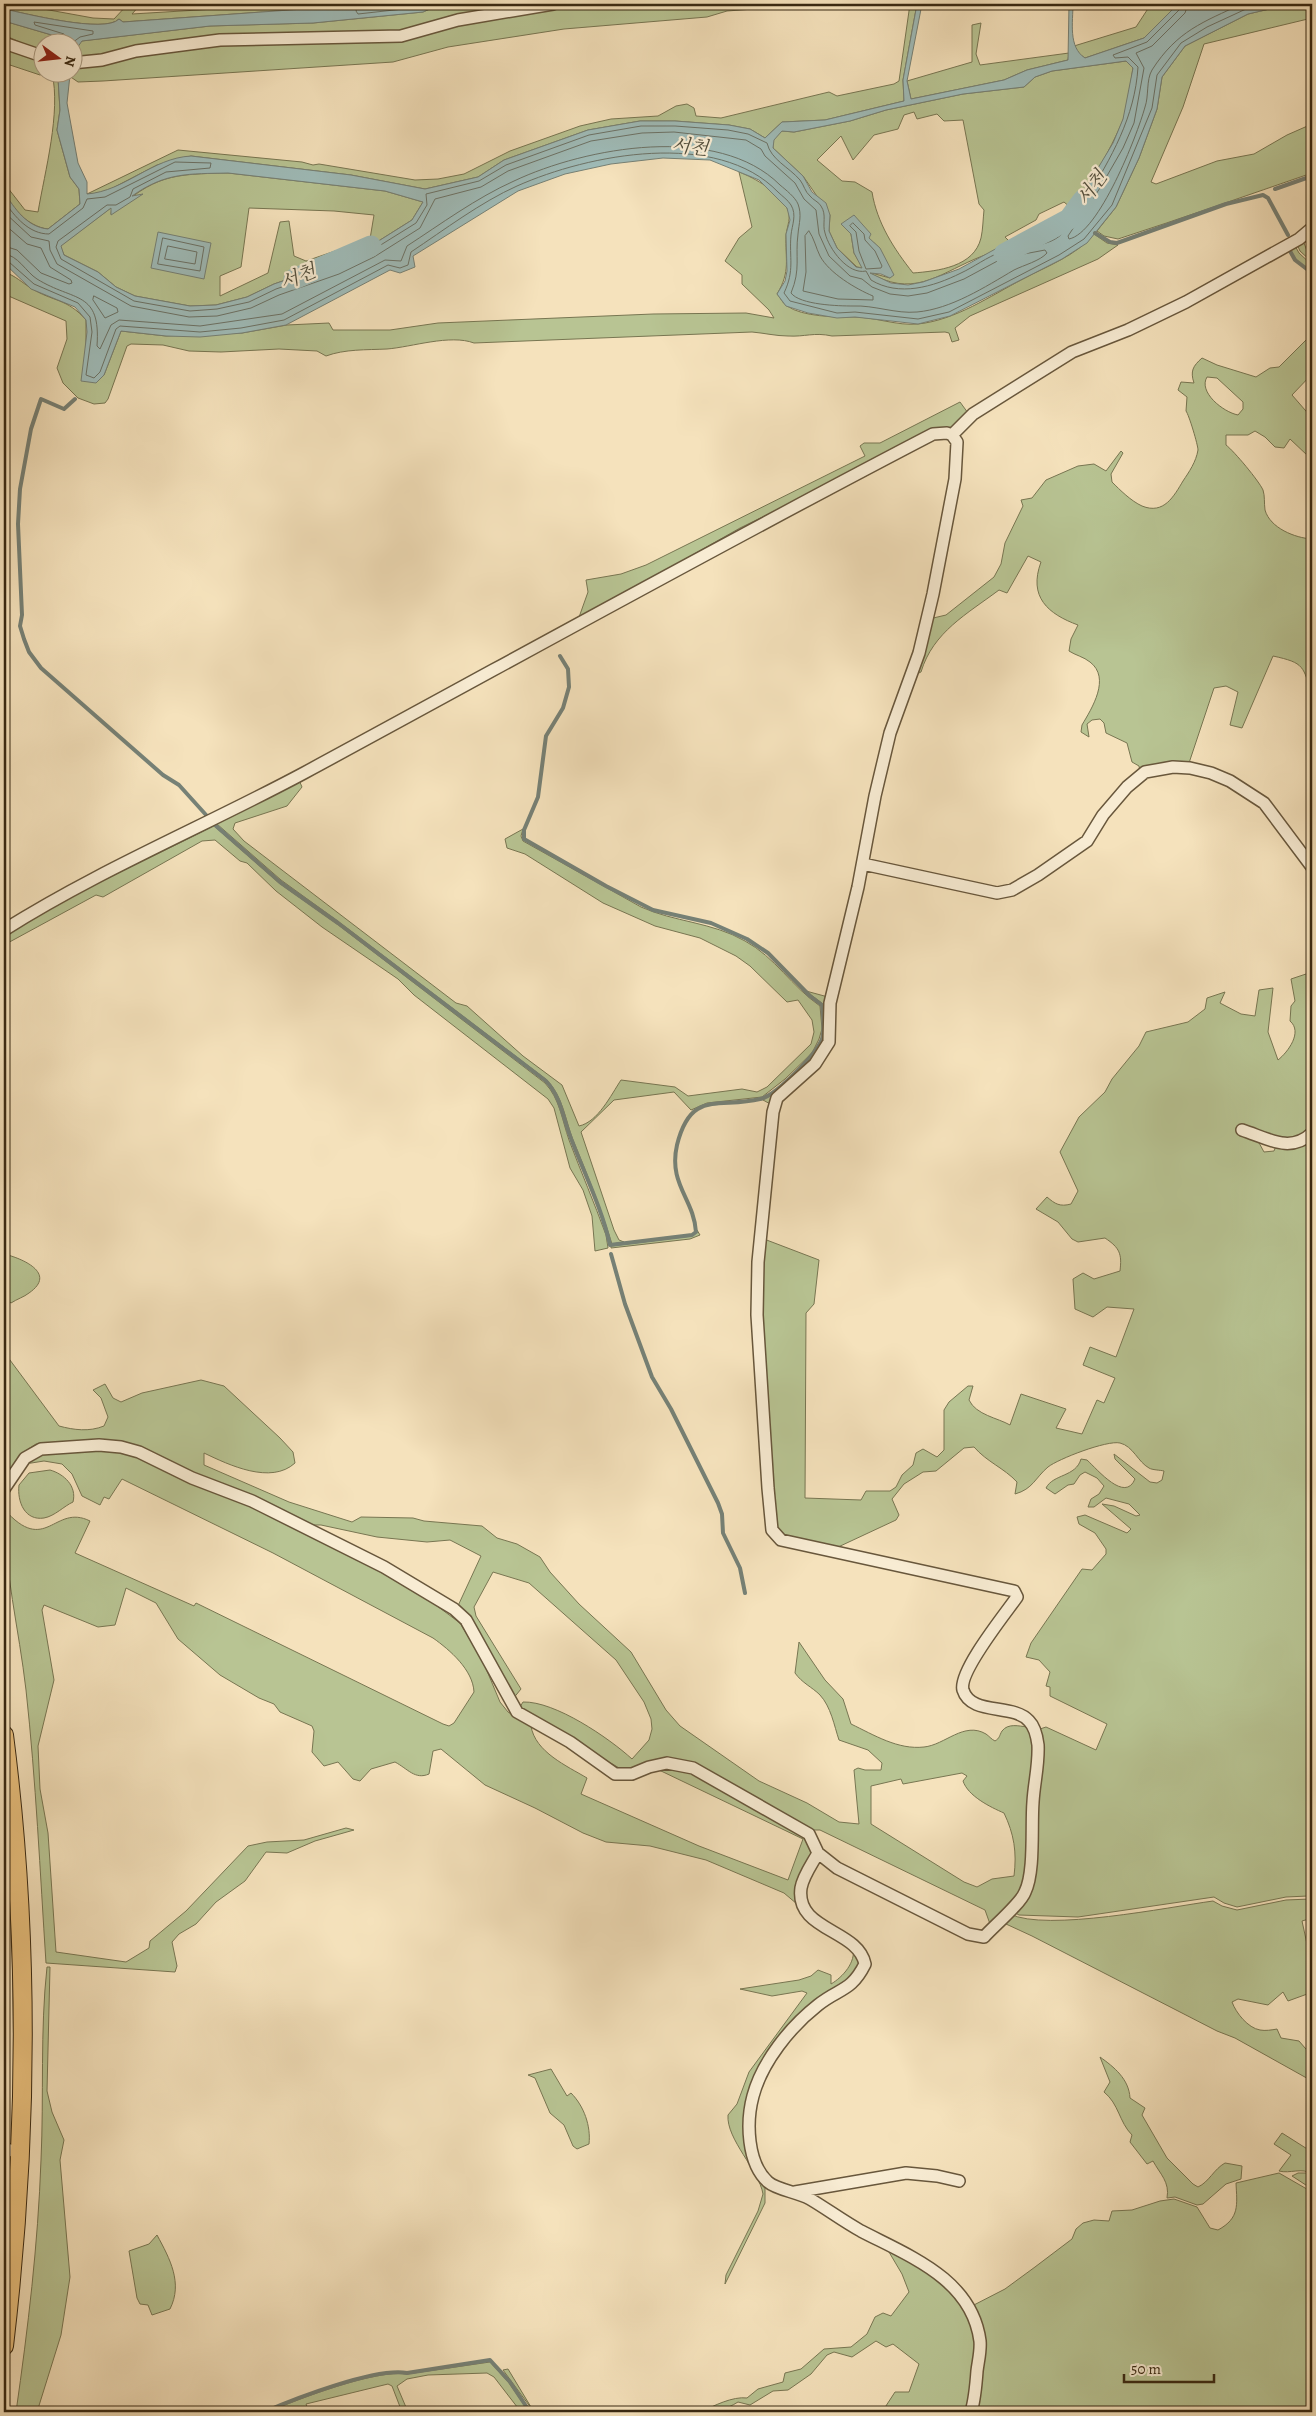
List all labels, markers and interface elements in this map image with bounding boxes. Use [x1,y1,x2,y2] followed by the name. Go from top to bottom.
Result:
[32,32,82,82] north arrow
[60,54,81,69] text: N
[670,132,711,162] water label: 서천
[1071,164,1114,210] water label: 서천
[276,257,321,296] water label: 서천
[1124,2351,1214,2383] scale bar
[1131,2359,1161,2379] text: 50 m

